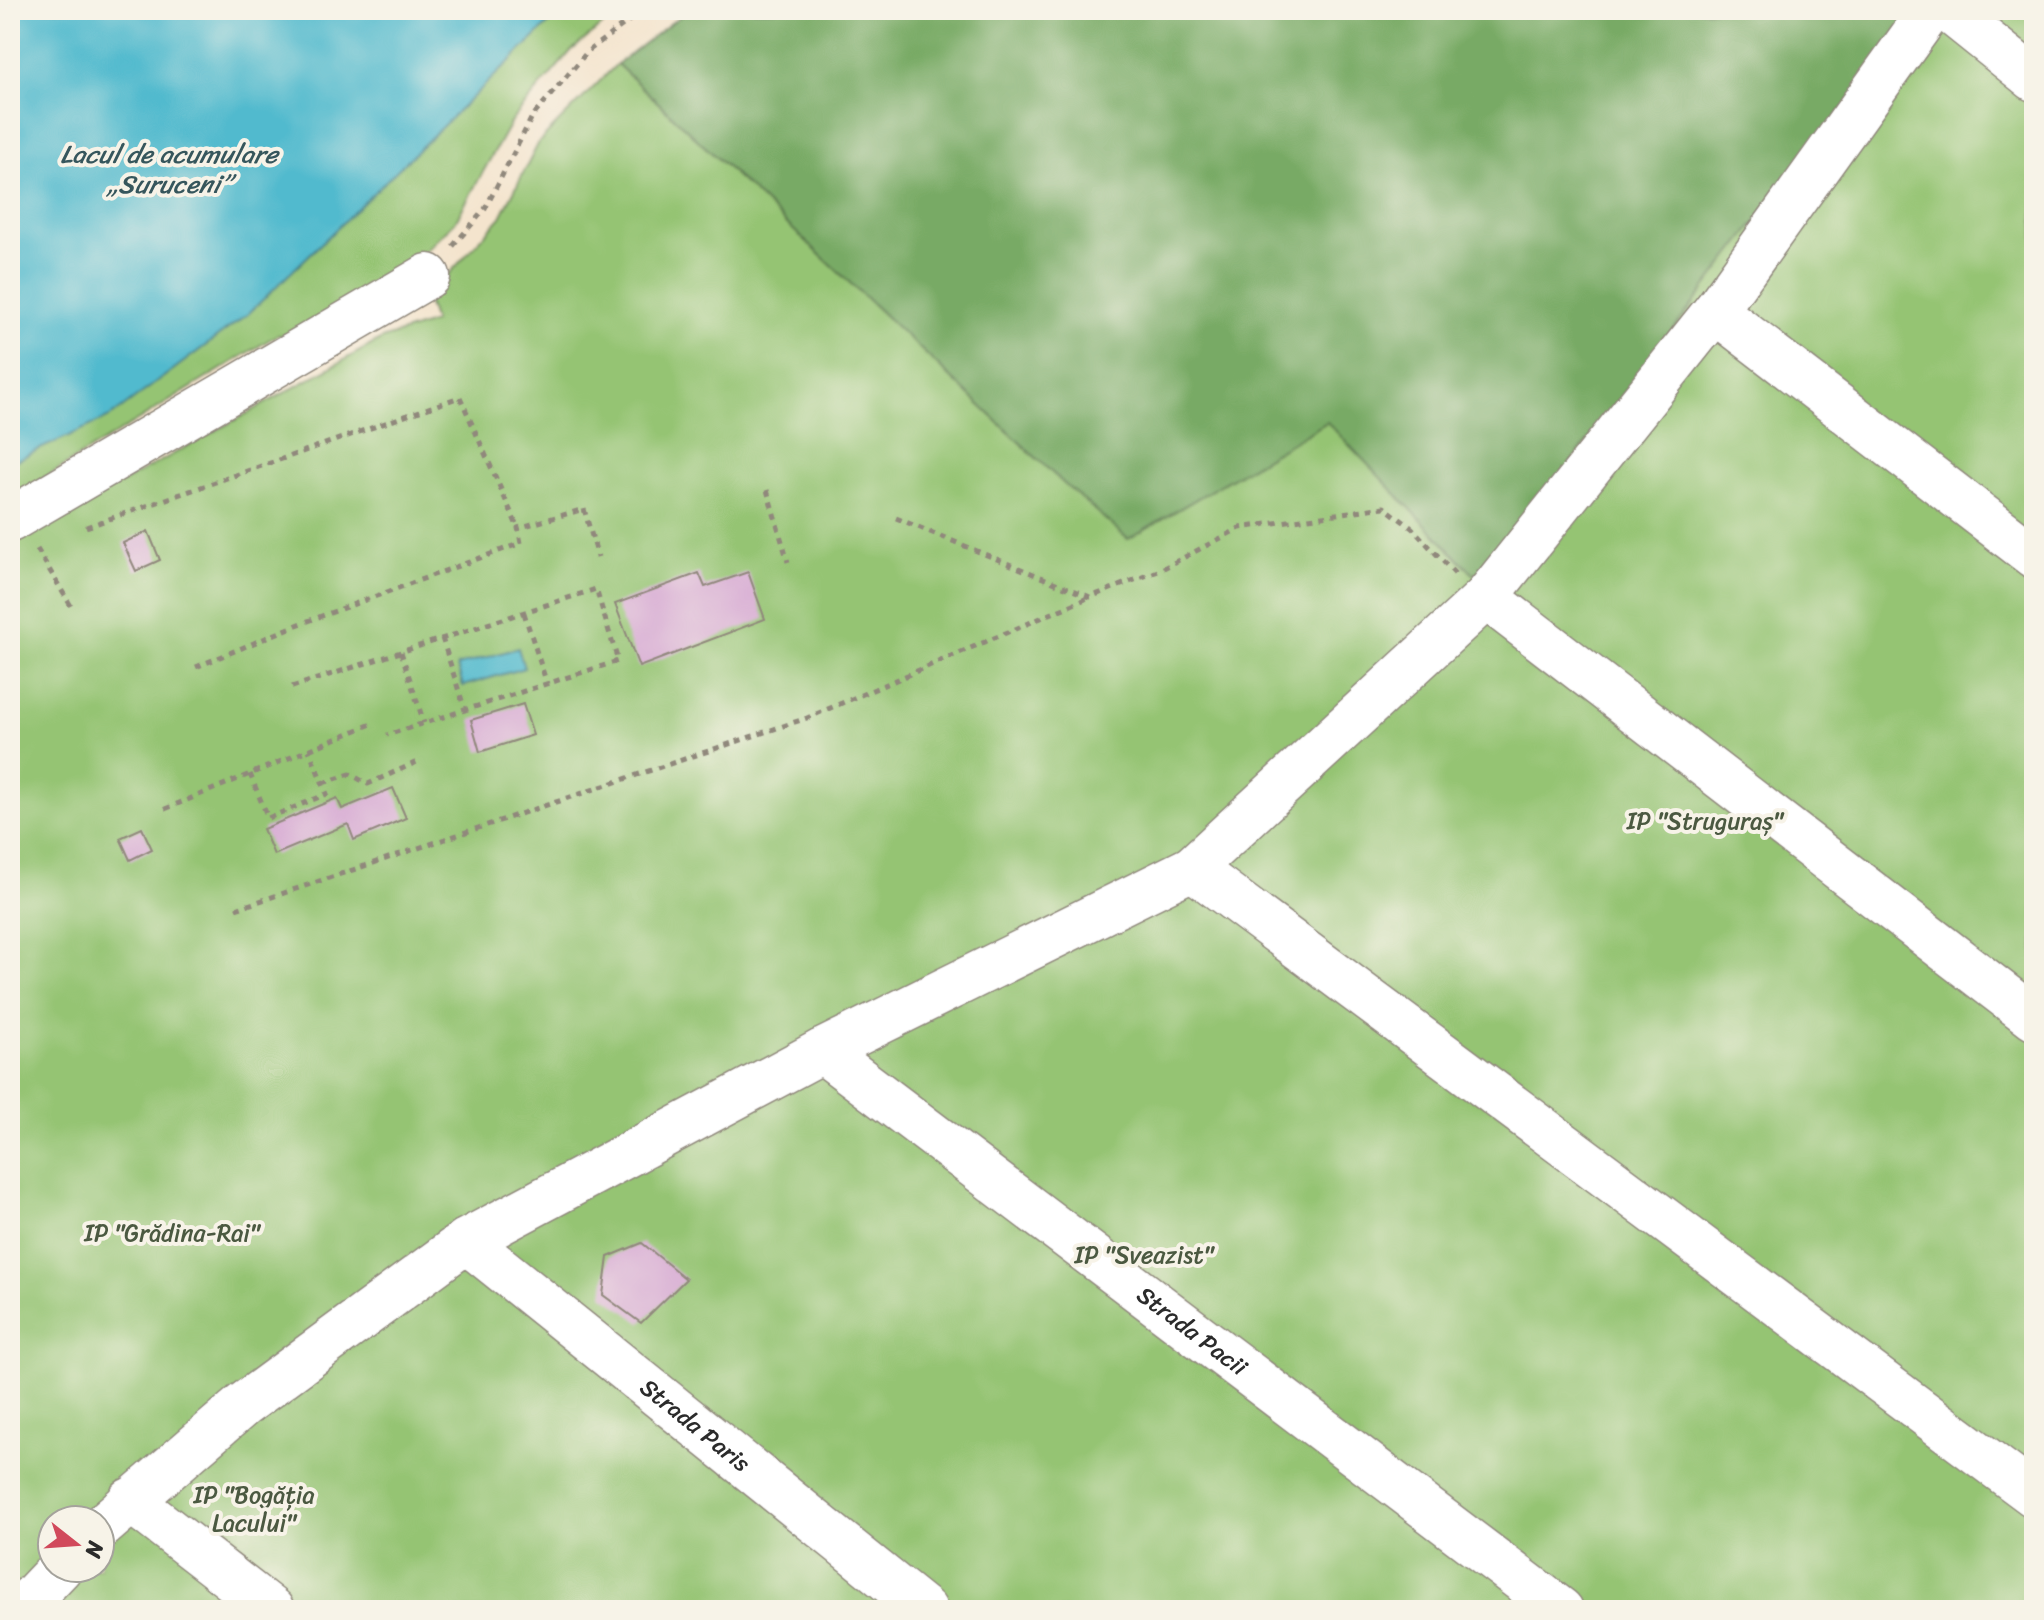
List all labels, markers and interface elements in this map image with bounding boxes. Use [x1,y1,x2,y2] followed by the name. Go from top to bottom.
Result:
[60,131,280,207] water label: Lacul de acumulare „Suruceni”
[1626,800,1785,842] park label: IP "Struguraș"
[83,1212,262,1254] park label: IP "Grădina-Rai"
[1073,1234,1216,1276] park label: IP "Sveazist"
[1127,1275,1258,1388] street label: Strada Pacii
[630,1367,760,1483] street label: Strada Paris
[192,1474,315,1544] park label: IP "Bogăția Lacului"
[36,1504,116,1584] north arrow
[74,1536,116,1563] text: N

